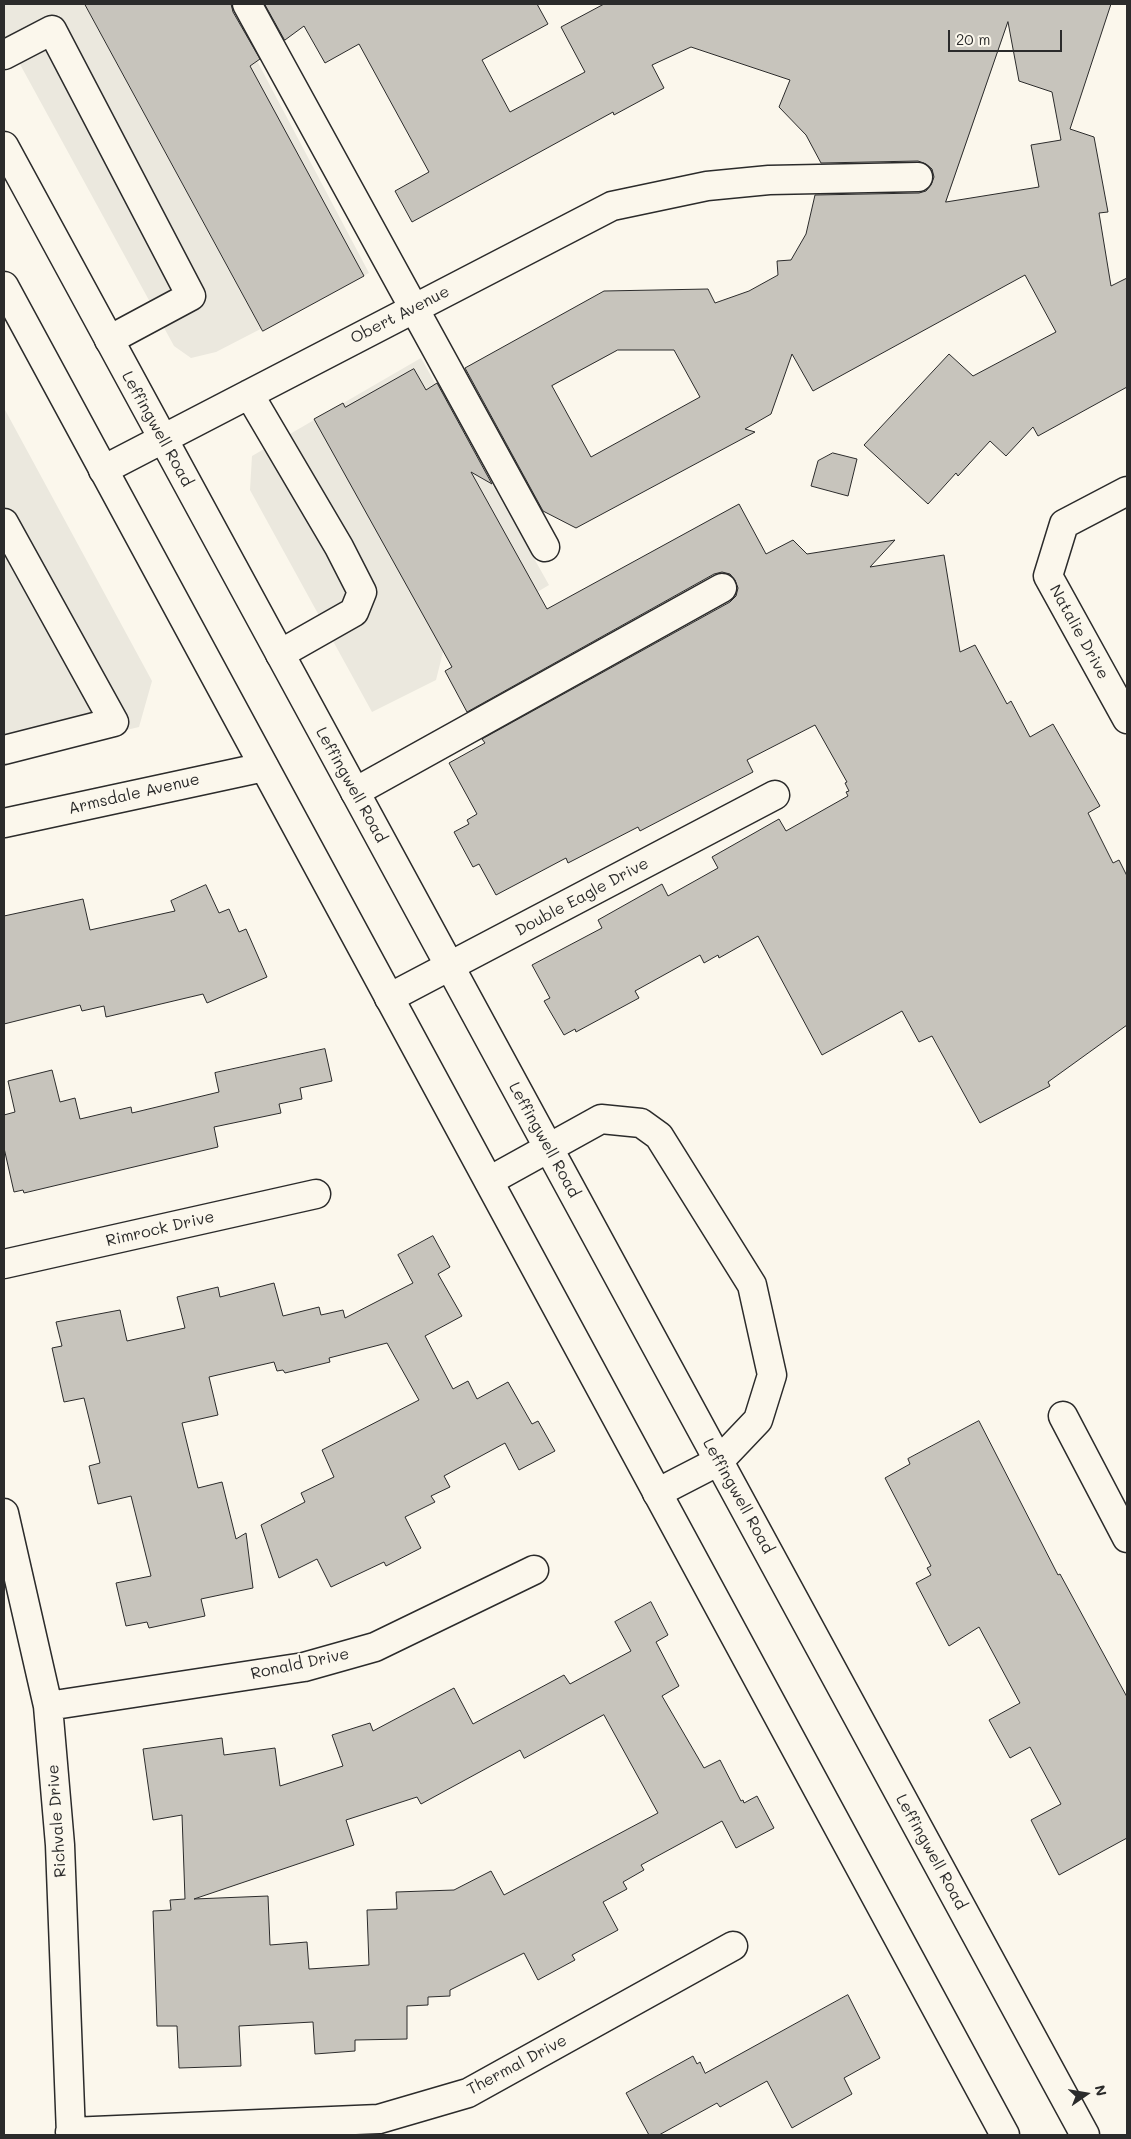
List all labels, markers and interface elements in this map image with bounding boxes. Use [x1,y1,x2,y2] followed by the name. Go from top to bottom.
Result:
[951,20,1065,52] scale bar
[956,29,990,49] text: 20 m
[347,282,453,348] street label: Obert Avenue
[117,368,197,490] street label: Leffingwell Road
[1045,581,1113,683] street label: Natalie Drive
[311,724,391,846] street label: Leffingwell Road
[66,770,202,818] street label: Armsdale Avenue
[512,854,652,940] street label: Double Eagle Drive
[504,1079,584,1201] street label: Leffingwell Road
[104,1207,216,1251] street label: Rimrock Drive
[698,1435,778,1557] street label: Leffingwell Road
[249,1644,351,1684] street label: Ronald Drive
[43,1764,71,1878] street label: Richvale Drive
[891,1791,971,1913] street label: Leffingwell Road
[464,2031,570,2099] street label: Thermal Drive
[1061,2069,1111,2119] north arrow
[1091,2083,1112,2098] text: N

